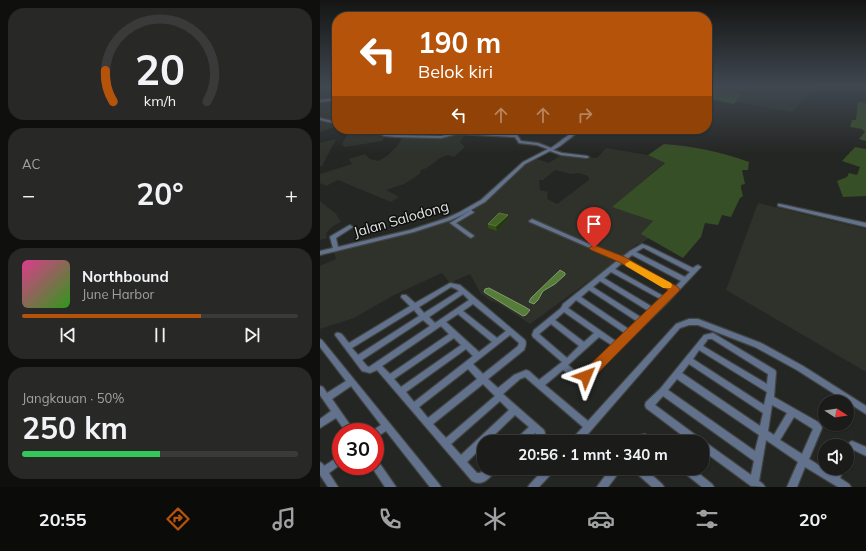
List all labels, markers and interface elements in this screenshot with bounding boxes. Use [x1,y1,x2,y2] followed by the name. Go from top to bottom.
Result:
[418,25,501,60] text: 190 m
[352,28,404,80] icon: left
[135,43,185,95] text: 20
[418,60,493,83] text: Belok kiri
[144,91,176,109] text: km/h
[448,104,470,126] icon: left
[490,104,512,126] icon: ahead
[532,104,554,126] icon: ahead
[574,104,596,126] icon: right
[22,156,40,172] text: AC
[136,175,184,213] text: 20°
[22,181,35,209] text: −
[285,181,298,209] text: +
[351,197,451,241] street label: Jalan Salodong
[577,207,611,248] pin
[583,213,605,235] icon: arrive
[82,267,169,286] text: Northbound
[82,286,154,302] text: June Harbor
[57,324,79,346] icon: previous
[149,324,171,346] icon: pause
[241,324,263,346] icon: next
[565,355,607,397] position arrow
[22,390,124,406] text: Jangkauan · 50%
[818,395,854,431] north arrow
[818,395,854,475] map controls
[22,409,128,447] text: 250 km
[332,423,384,475] speed limit sign: 30
[818,439,854,475] button: sound
[518,445,668,464] text: 20:56 · 1 mnt · 340 m
[164,505,192,533] icon: directions
[270,505,298,533] icon: music
[376,505,404,533] icon: phone
[481,505,509,533] icon: climate
[587,505,615,533] icon: car
[693,505,721,533] icon: filters
[39,508,87,531] text: 20:55
[799,508,827,531] text: 20°

